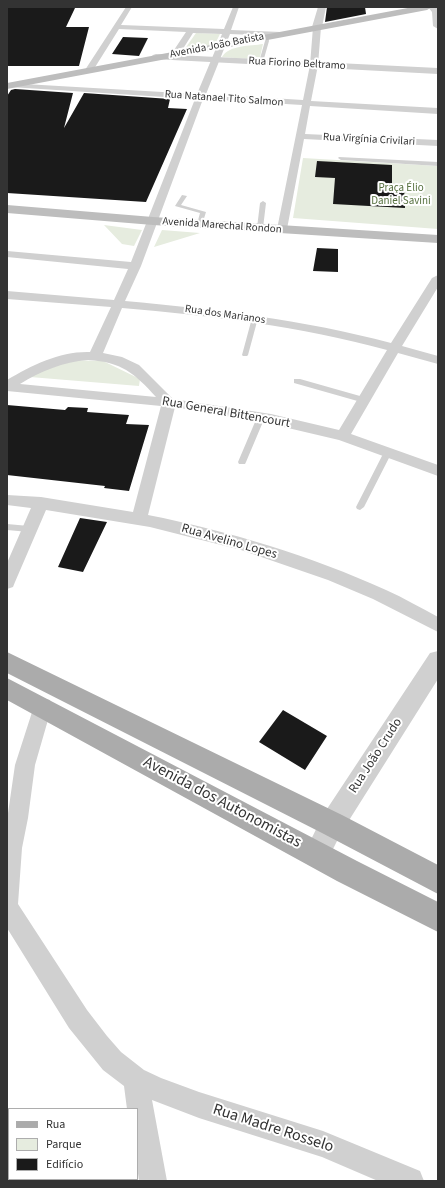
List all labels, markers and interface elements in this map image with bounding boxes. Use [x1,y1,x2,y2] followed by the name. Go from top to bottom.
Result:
[169,30,265,62] street label: Avenida João Batista
[248,55,346,73] street label: Rua Fiorino Beltramo
[164,88,284,110] street label: Rua Natanael Tito Salmon
[323,131,415,149] street label: Rua Virgínia Crivilari
[371,182,431,208] park label: Praça Élio Daniel Savini
[162,215,282,237] street label: Avenida Marechal Rondon
[184,303,266,327] street label: Rua dos Marianos
[161,394,291,432] street label: Rua General Bittencourt
[179,521,279,563] street label: Rua Avelino Lopes
[346,716,406,796] street label: Rua João Crudo
[140,753,304,853] street label: Avenida dos Autonomistas
[210,1100,336,1158] street label: Rua Madre Rosselo
[8,1108,138,1180] legend
[46,1116,65,1133] text: Rua
[46,1136,82,1153] text: Parque
[46,1156,83,1173] text: Edifício

